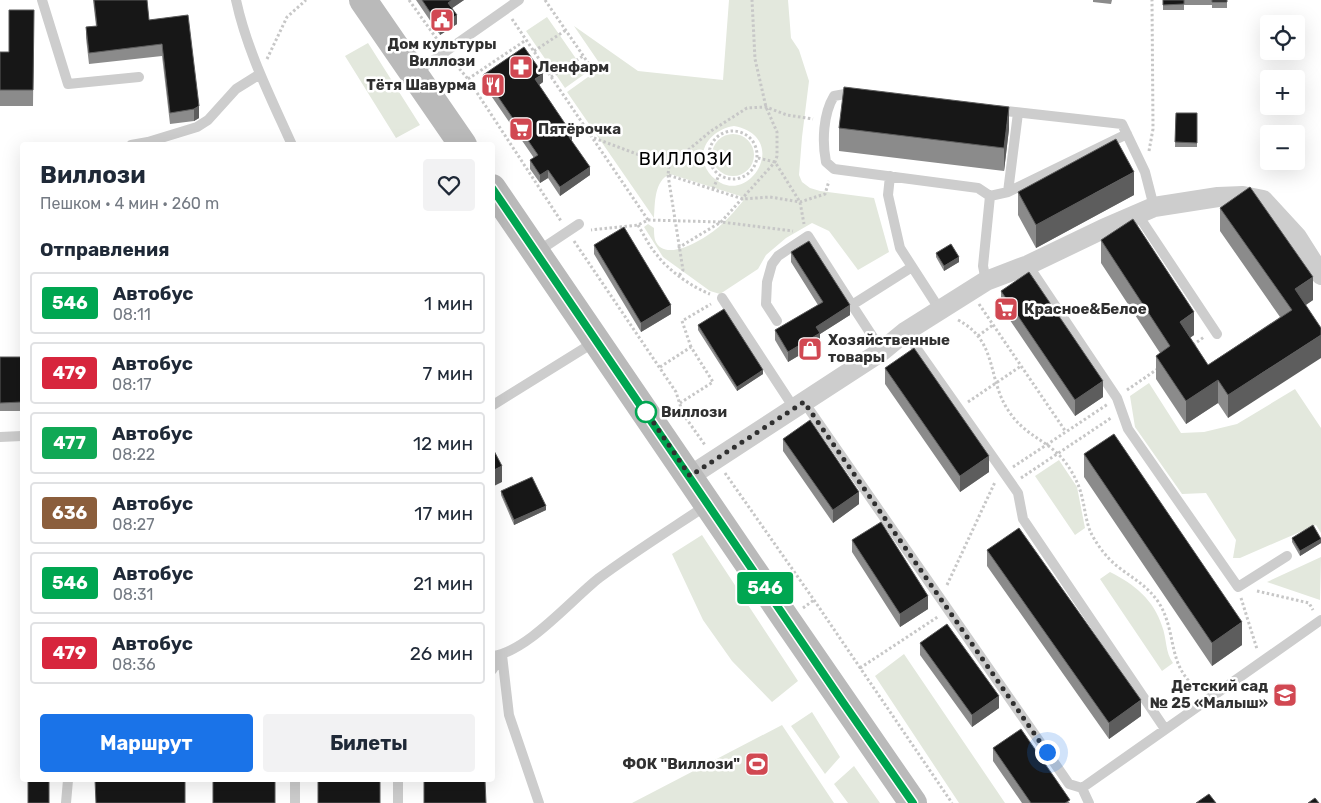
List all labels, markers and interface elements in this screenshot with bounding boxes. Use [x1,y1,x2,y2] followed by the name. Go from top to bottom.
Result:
[429,7,455,33] public building icon: Дом культуры Виллози
[1260,15,1305,170] map controls
[1260,15,1305,60] button: locate
[387,35,497,70] place label: Дом культуры Виллози
[508,54,534,80] pharmacy icon: Ленфарм
[538,58,609,76] place label: Ленфарм
[1260,70,1305,115] button: +
[480,72,506,98] restaurant icon: Тётя Шавурма
[366,76,476,94] place label: Тётя Шавурма
[508,116,534,142] supermarket icon: Пятёрочка
[538,120,621,138] place label: Пятёрочка
[1260,125,1305,170] button: −
[639,148,733,170] district label: ВИЛЛОЗИ
[423,159,475,211] button: heart
[40,161,146,189] text: Виллози
[40,194,219,213] text: Пешком · 4 мин · 260 m
[40,238,170,261] text: Отправления
[113,282,194,305] text: Автобус
[52,292,88,314] text: 546
[424,292,473,315] text: 1 мин
[993,296,1019,322] supermarket icon: Красное&Белое
[1024,300,1147,318] place label: Красное&Белое
[113,305,151,324] text: 08:11
[828,331,950,366] place label: Хозяйственные товары
[797,336,823,362] shop icon: Хозяйственные товары
[112,352,193,375] text: Автобус
[53,362,86,384] text: 479
[422,362,473,385] text: 7 мин
[112,375,152,394] text: 08:17
[635,401,657,423] marker: Виллози
[661,403,727,421] place label: Виллози
[112,422,193,445] text: Автобус
[53,432,86,454] text: 477
[413,432,473,455] text: 12 мин
[112,445,155,464] text: 08:22
[112,492,193,515] text: Автобус
[52,502,87,524] text: 636
[414,502,473,525] text: 17 мин
[112,515,154,534] text: 08:27
[113,562,194,585] text: Автобус
[52,572,88,594] text: 546
[413,572,473,595] text: 21 мин
[736,572,794,604] line badge: 546
[747,577,783,599] text: 546
[113,585,153,604] text: 08:31
[112,632,193,655] text: Автобус
[53,642,86,664] text: 479
[410,642,473,665] text: 26 мин
[112,655,156,674] text: 08:36
[1150,677,1268,712] place label: Детский сад № 25 «Малыш»
[1272,682,1298,708] school or university icon: Детский сад № 25 «Малыш»
[40,714,253,772] button: Маршрут
[263,714,475,772] button: Билеты
[1035,740,1060,765] your location
[744,751,770,777] sports icon: ФОК "Виллози"
[622,755,740,773] place label: ФОК "Виллози"

